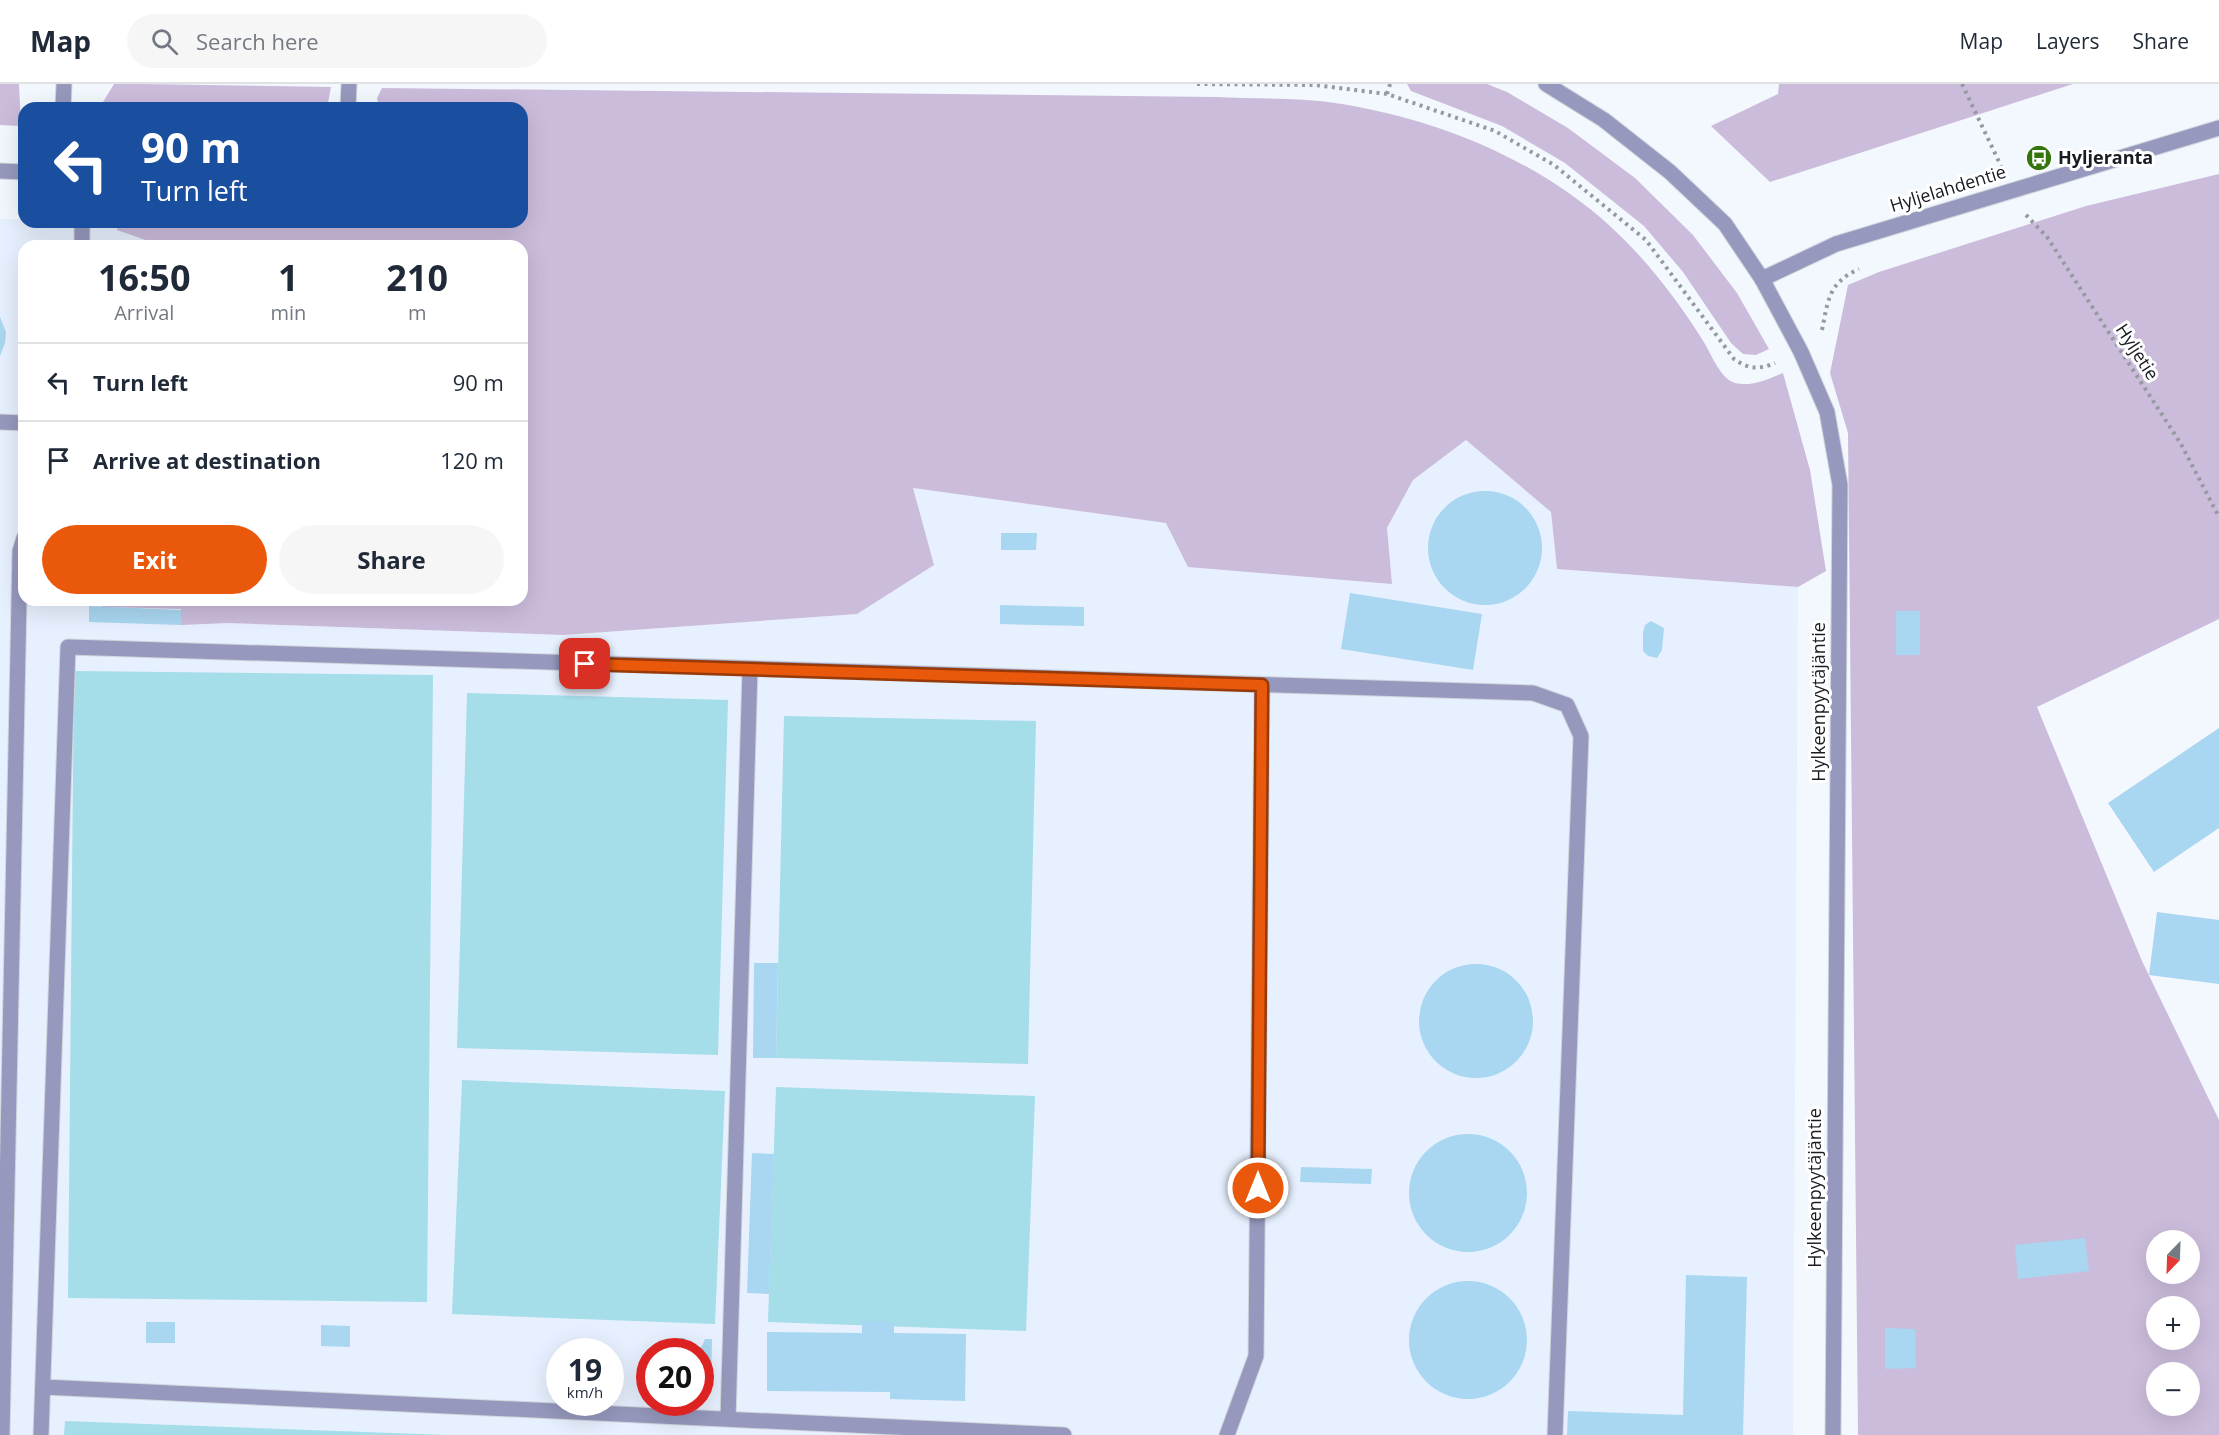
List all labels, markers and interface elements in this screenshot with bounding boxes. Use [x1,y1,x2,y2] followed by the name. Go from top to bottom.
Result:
[127,14,547,68] search box
[30,22,91,60] text: Map
[148,25,181,58] icon: search
[196,26,319,56] text: Search here
[1960,27,2003,55] text: Map
[2036,27,2100,55] text: Layers
[2133,27,2189,55] text: Share
[141,118,241,175] text: 90 m
[42,126,120,204] icon: left
[2024,143,2054,173] bus stop icon: Hyljeranta
[2058,145,2153,169] place label: Hyljeranta
[1887,159,2009,217] street label: Hyljelahdentie
[141,172,248,209] text: Turn left
[98,253,191,302] text: 16:50
[278,253,299,302] text: 1
[386,253,448,302] text: 210
[114,299,174,326] text: Arrival
[270,299,306,326] text: min
[408,299,426,326] text: m
[2111,319,2165,384] street label: Hyljetie
[42,366,75,399] icon: left
[93,367,188,397] text: Turn left
[453,367,504,397] text: 90 m
[42,444,75,477] icon: arrive
[93,445,321,475] text: Arrive at destination
[440,445,504,475] text: 120 m
[42,525,267,594] button: Exit
[279,525,504,594] button: Share
[1806,622,1830,782] street label: Hylkeenpyytäjäntie
[559,638,610,689] pin
[568,647,601,680] icon: arrive
[1802,1108,1826,1268] street label: Hylkeenpyytäjäntie
[1226,1156,1290,1220] position arrow
[2146,1230,2200,1284] north arrow
[2146,1230,2200,1416] map controls
[2146,1296,2200,1350] button: +
[636,1338,714,1416] speed limit sign: 20
[568,1349,602,1390] text: 19
[2146,1362,2200,1416] button: −
[567,1382,603,1402] text: km/h

